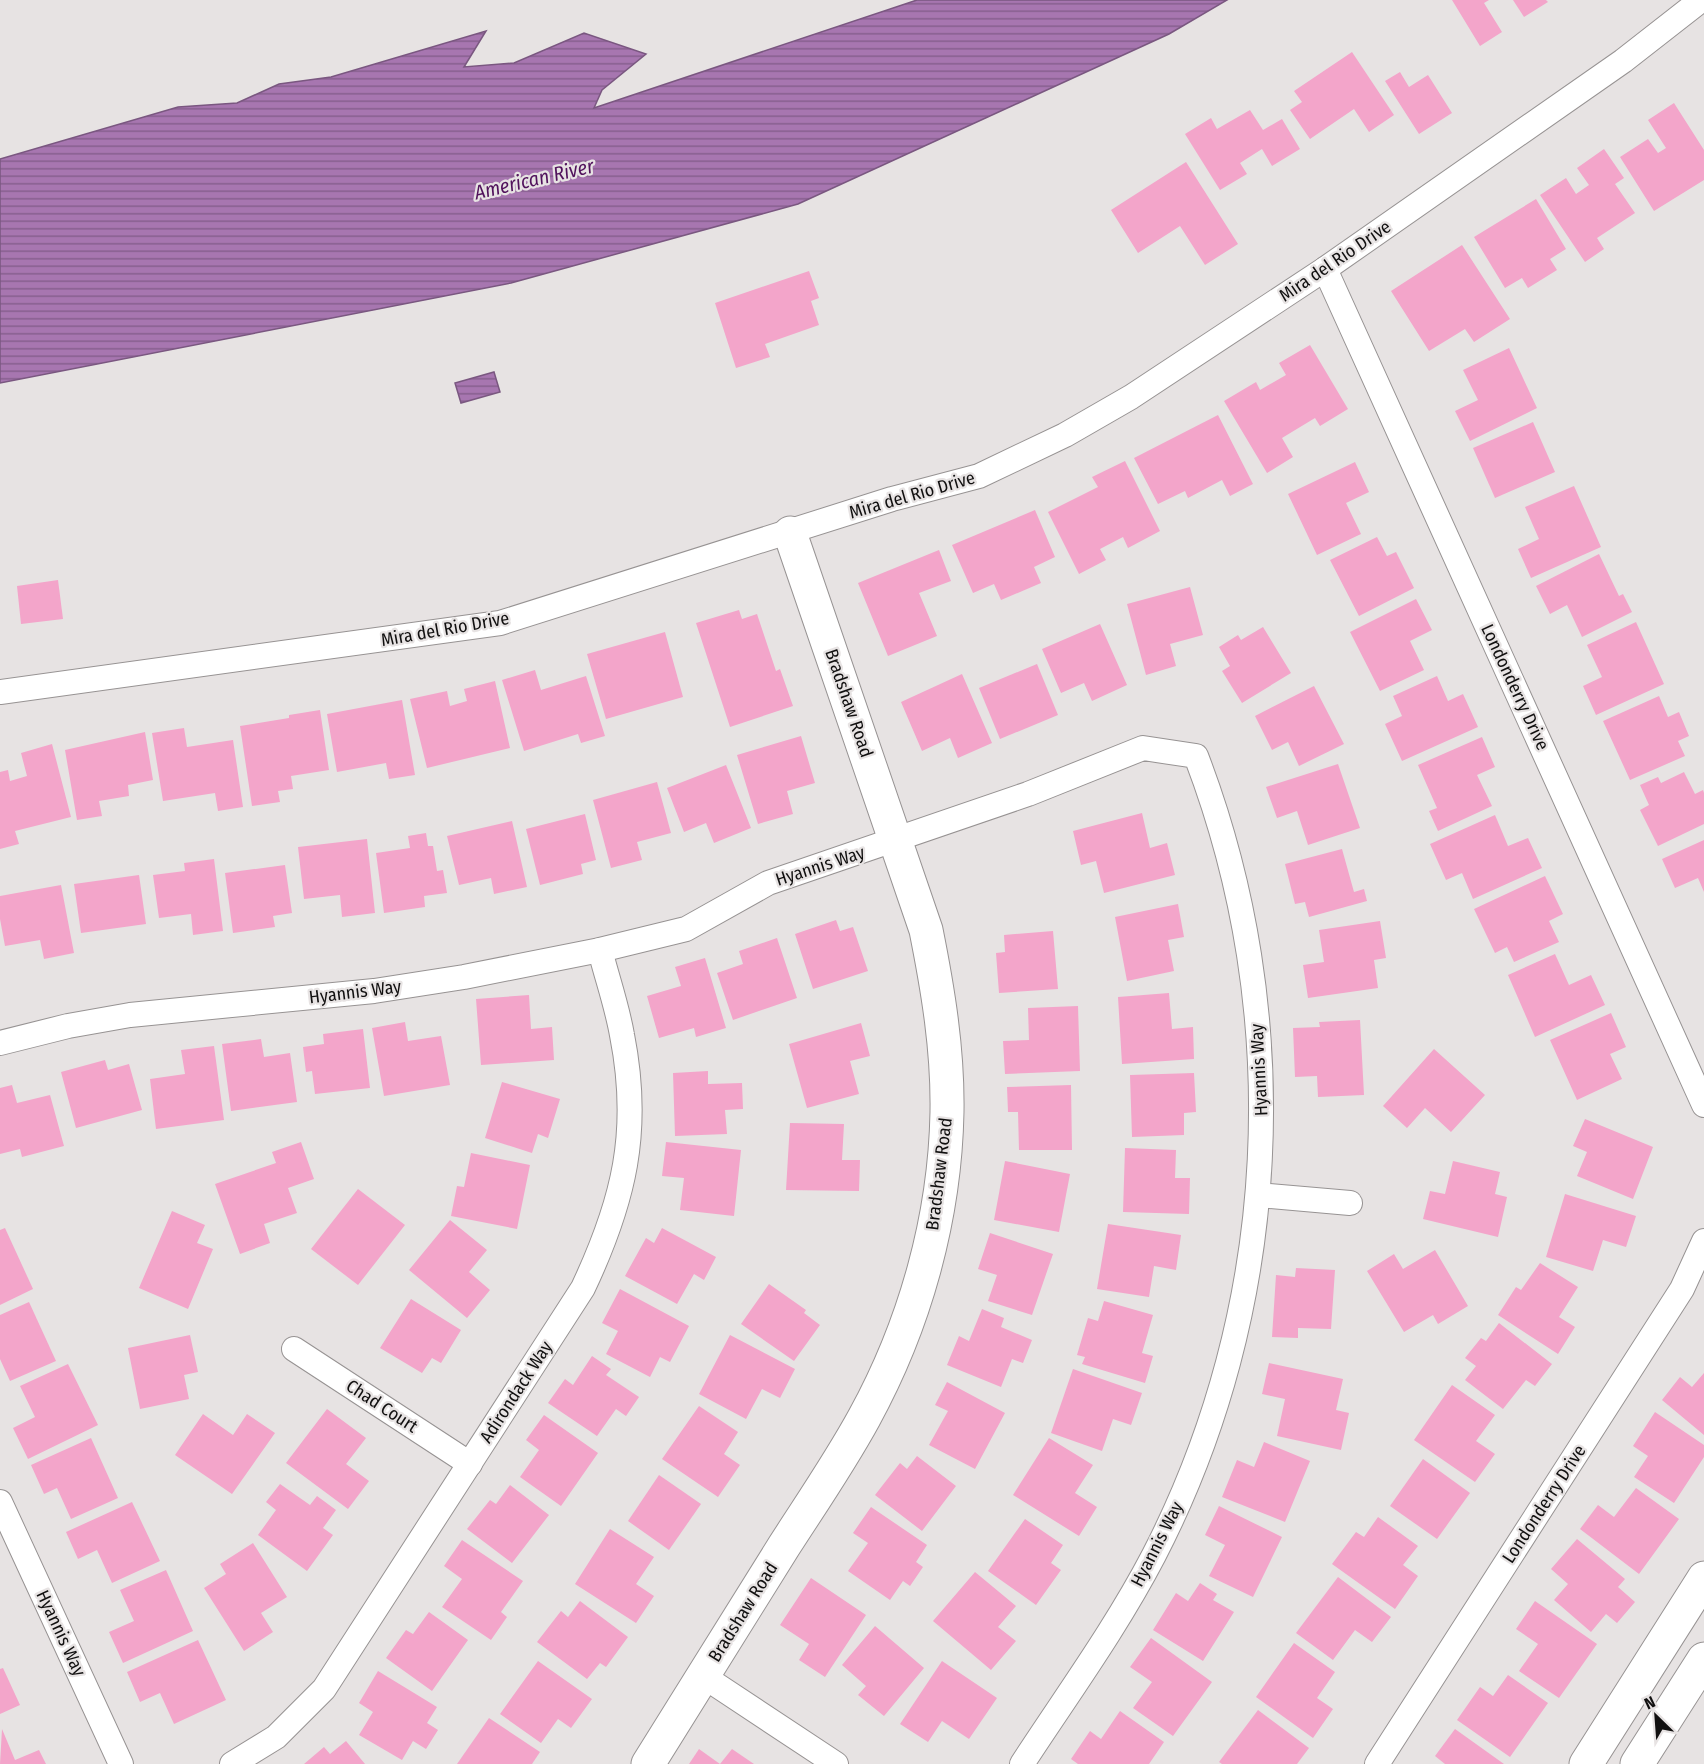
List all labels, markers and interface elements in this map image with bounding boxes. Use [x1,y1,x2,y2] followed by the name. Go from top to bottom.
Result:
[471,153,597,205] water label: American River
[1275,216,1395,306] street label: Mira del Rio Drive
[847,467,978,523] street label: Mira del Rio Drive
[379,607,511,651] street label: Mira del Rio Drive
[1476,620,1554,754] street label: Londonderry Drive
[820,646,878,760] street label: Bradshaw Road
[773,841,867,891] street label: Hyannis Way
[308,975,402,1009] street label: Hyannis Way
[1246,1023,1272,1117] street label: Hyannis Way
[921,1116,957,1232] street label: Bradshaw Road
[475,1337,557,1447] street label: Adirondack Way
[342,1375,422,1437] street label: Chad Court
[1498,1441,1590,1567] street label: Londonderry Drive
[1126,1498,1188,1590] street label: Hyannis Way
[704,1558,782,1666] street label: Bradshaw Road
[31,1586,91,1680] street label: Hyannis Way
[1626,1686,1686,1746] north arrow
[1642,1692,1658,1713] text: N

